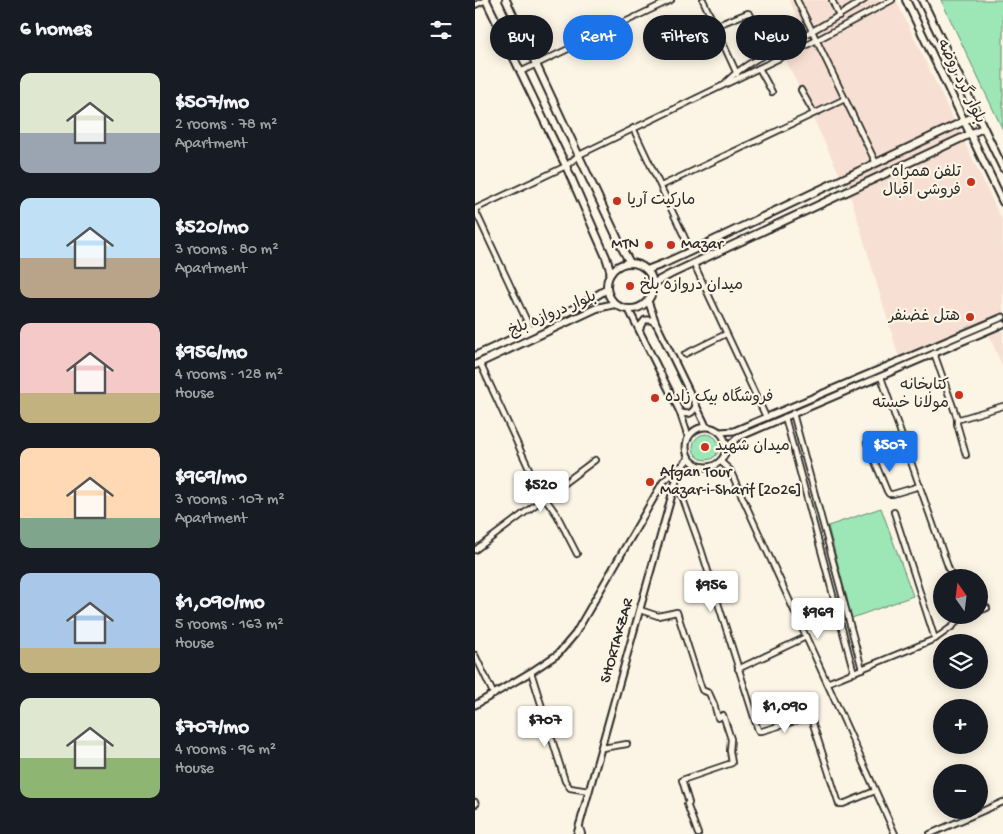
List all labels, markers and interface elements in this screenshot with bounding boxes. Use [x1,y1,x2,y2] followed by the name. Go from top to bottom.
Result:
[490,15,553,60] chip: Buy
[563,15,633,60] chip: Rent
[643,15,726,60] chip: Filters
[736,15,807,60] chip: New
[427,16,455,44] icon: filters
[20,18,91,43] text: 6 homes
[931,35,991,127] street label: بلوار گرد روضه
[175,91,249,116] text: $507/mo
[60,93,120,153] icon: home
[175,116,277,135] text: 2 rooms · 78 m²
[175,135,247,154] text: Apartment
[883,164,961,201] place label: تلفن همراه فروشی اقبال
[965,176,977,188] marker: تلفن همراه فروشی اقبال
[627,191,695,211] place label: مارکیت آریا
[611,195,623,207] marker: مارکیت آریا
[175,216,249,241] text: $520/mo
[60,218,120,278] icon: home
[611,236,639,255] place label: MTN
[681,236,724,255] place label: Mazar
[643,239,655,251] marker: MTN
[665,239,677,251] marker: Mazar
[175,241,279,260] text: 3 rooms · 80 m²
[175,260,247,279] text: Apartment
[640,277,743,296] place label: میدان دروازه بلخ
[624,280,636,292] marker: میدان دروازه بلخ
[506,288,600,342] street label: بلوار دروازه بلخ
[887,308,960,327] place label: هتل غضنفر
[964,311,976,323] marker: هتل غضنفر
[175,341,248,366] text: $956/mo
[60,343,120,403] icon: home
[175,366,283,385] text: 4 rooms · 128 m²
[873,377,949,414] place label: کتابخانه مولانا خسته
[175,385,214,404] text: House
[665,386,773,408] place label: فروشگاه بیک زاده
[953,389,965,401] marker: کتابخانه مولانا خسته
[649,392,661,404] marker: فروشگاه بیک زاده
[860,430,920,473] pin: $507
[873,437,907,456] text: $507
[715,438,790,457] place label: میدان شهید
[699,441,711,453] marker: میدان شهید
[660,464,801,501] place label: Afgan Tour Mazar-i-Sharif [2026]
[175,466,247,491] text: $969/mo
[60,468,120,528] icon: home
[511,470,571,513] pin: $520
[644,476,656,488] marker: Afgan Tour Mazar-i-Sharif [2026]
[525,477,557,496] text: $520
[175,491,285,510] text: 3 rooms · 107 m²
[175,510,247,529] text: Apartment
[933,569,987,624] north arrow
[933,569,988,819] map controls
[681,570,741,613] pin: $956
[695,577,727,596] text: $956
[175,591,265,616] text: $1,090/mo
[60,593,120,653] icon: home
[597,596,639,686] street label: SHORTAKZAR
[788,598,848,640] pin: $969
[802,604,834,623] text: $969
[175,616,284,635] text: 5 rooms · 163 m²
[933,634,988,689] button: layers
[175,635,214,654] text: House
[744,692,826,734] pin: $1,090
[763,698,807,717] text: $1,090
[933,699,988,754] button: +
[515,706,575,748] pin: $707
[529,712,561,731] text: $707
[175,716,249,741] text: $707/mo
[60,718,120,778] icon: home
[175,741,276,760] text: 4 rooms · 96 m²
[175,760,214,779] text: House
[933,764,988,819] button: −

